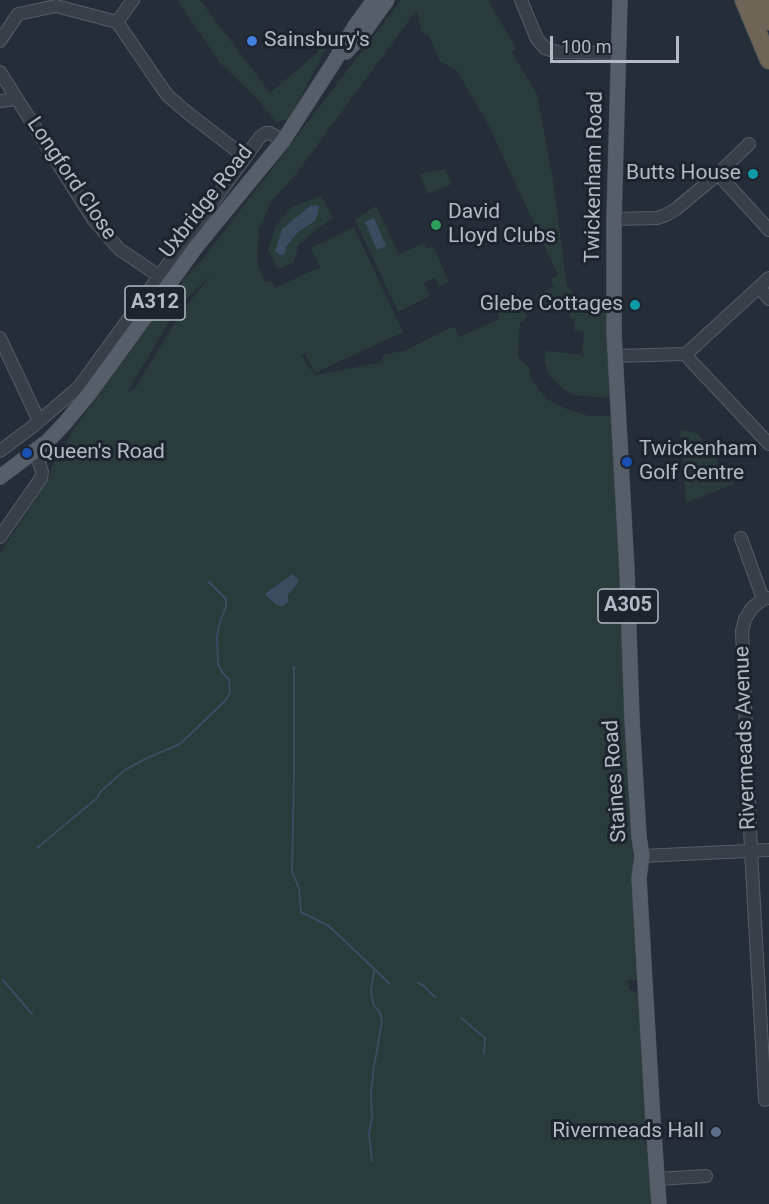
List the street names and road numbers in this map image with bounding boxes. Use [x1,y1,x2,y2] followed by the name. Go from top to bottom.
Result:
[581,91,609,263] street label: Twickenham Road
[21,113,121,245] street label: Longford Close
[155,141,259,263] street label: Uxbridge Road
[125,286,185,320] road number: A312
[598,589,658,623] road number: A305
[730,646,762,830] street label: Rivermeads Avenue
[599,719,633,843] street label: Staines Road

